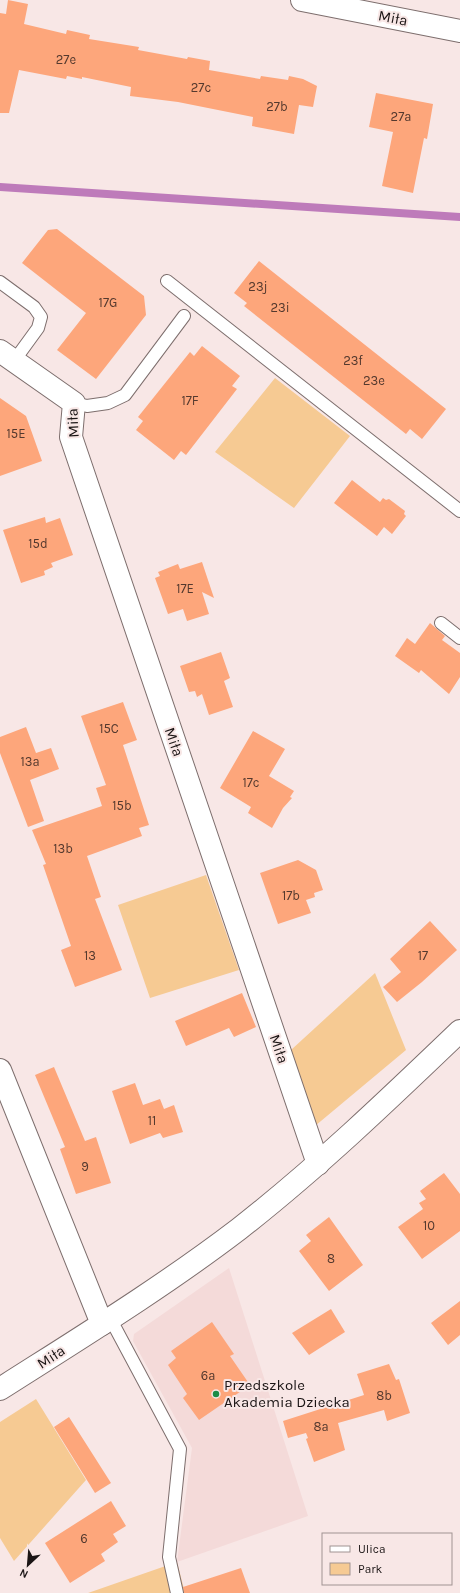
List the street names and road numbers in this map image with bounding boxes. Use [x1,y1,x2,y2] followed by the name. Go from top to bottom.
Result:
[377,6,409,30] street label: Miła
[63,408,83,438] street label: Miła
[161,725,187,759] street label: Miła
[266,1032,292,1066] street label: Miła
[34,1341,68,1373] street label: Miła

